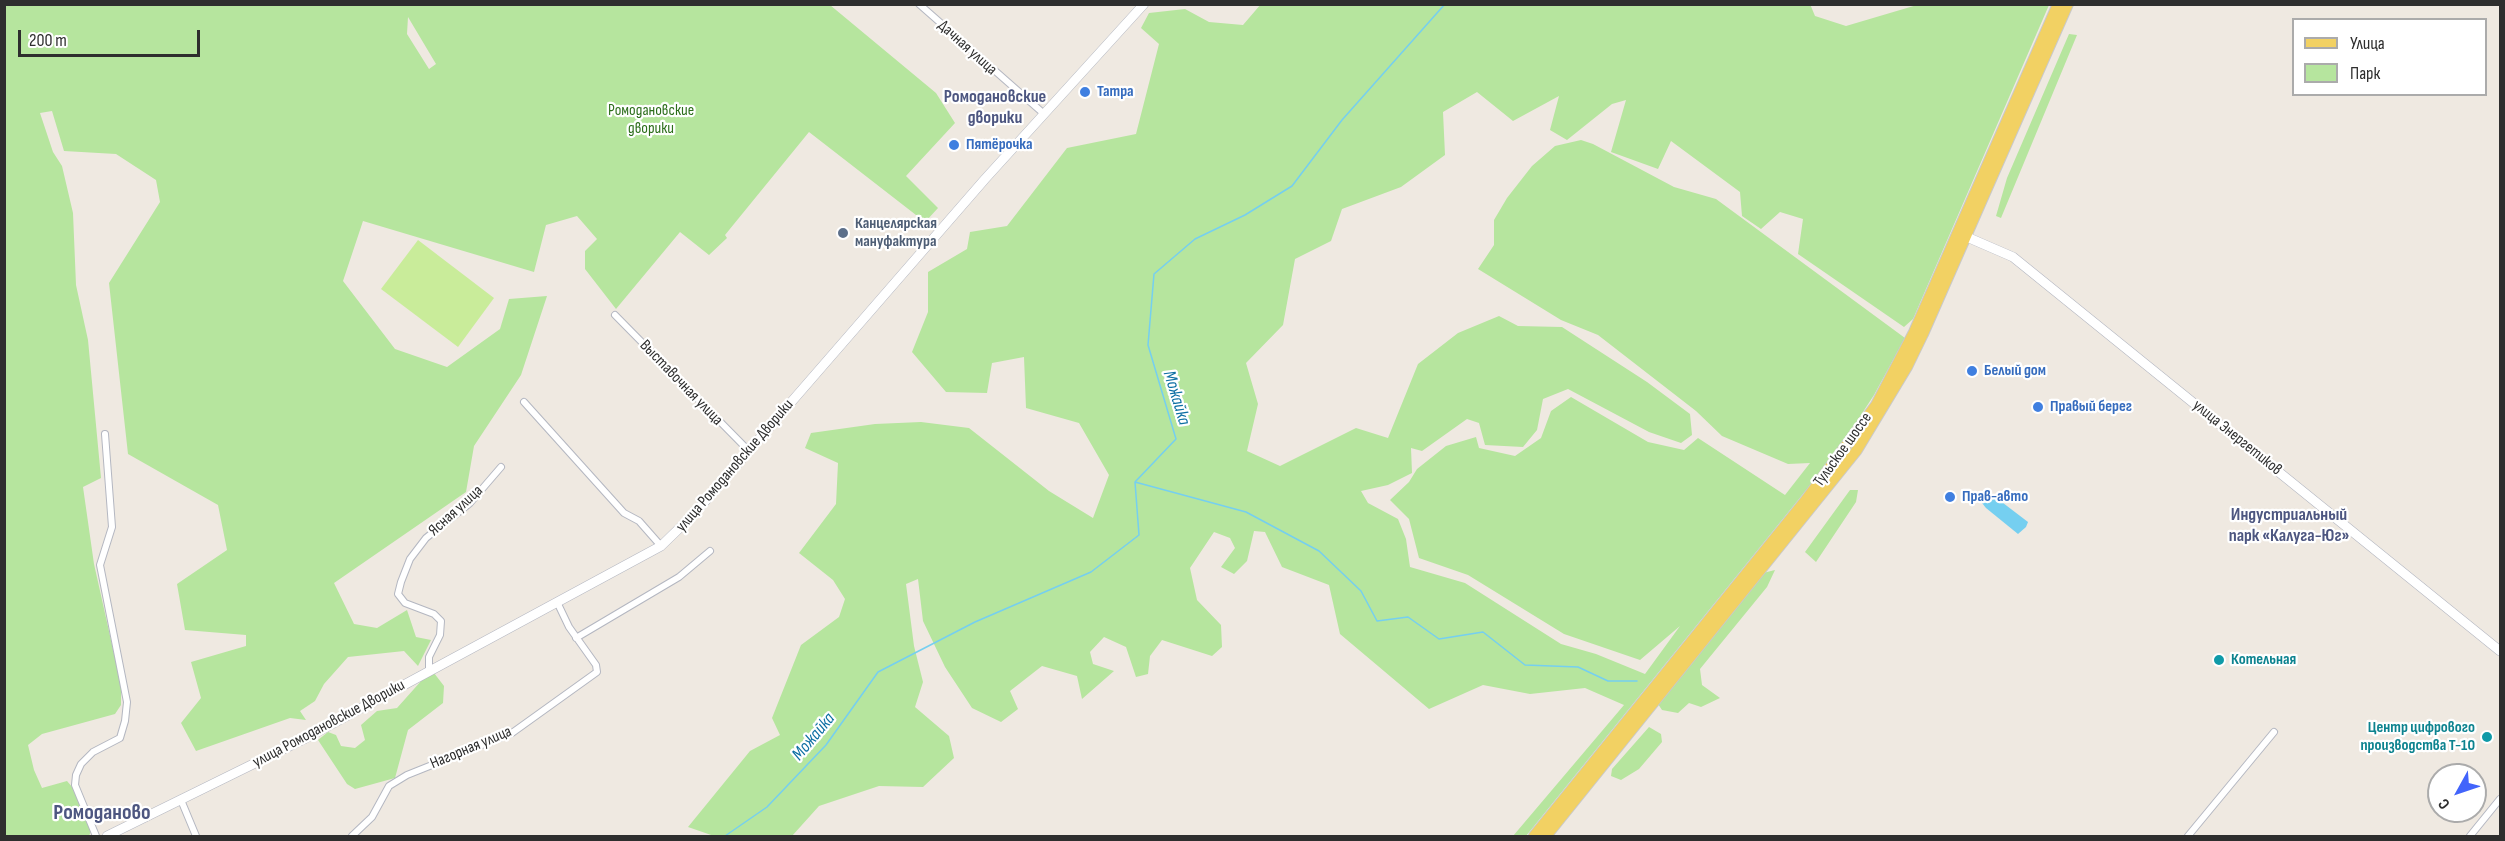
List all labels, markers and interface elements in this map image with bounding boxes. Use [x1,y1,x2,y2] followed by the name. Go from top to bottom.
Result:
[933,16,1001,80] street label: Дачная улица
[21,18,202,56] scale bar
[2292,18,2487,96] legend
[29,30,67,51] text: 200 m
[2350,33,2385,54] text: Улица
[2350,63,2380,84] text: Парк
[1097,82,1134,102] place label: Татра
[1078,85,1092,99] marker: Татра
[944,86,1046,128] district label: Ромодановские дворики
[608,101,694,139] park label: Ромодановские дворики
[966,135,1033,155] place label: Пятёрочка
[947,138,961,152] marker: Пятёрочка
[855,214,937,252] place label: Канцелярская мануфактура
[836,226,850,240] marker: Канцелярская мануфактура
[635,336,727,430] street label: Выставочная улица
[1984,361,2046,381] place label: Белый дом
[1965,364,1979,378] marker: Белый дом
[1158,368,1194,428] water label: Можайка
[672,396,798,536] street label: улица Ромодановские Дворики
[2188,396,2286,480] street label: улица Энергетиков
[2050,397,2132,417] place label: Правый берег
[2031,400,2045,414] marker: Правый берег
[1810,409,1876,491] street label: Тульское шоссе
[425,482,487,540] street label: Ясная улица
[1962,487,2028,507] place label: Прав-авто
[1943,490,1957,504] marker: Прав-авто
[2229,504,2349,546] district label: Индустриальный парк «Калуга-Юг»
[2231,650,2296,670] place label: Котельная
[2212,653,2226,667] marker: Котельная
[250,676,408,772] street label: улица Ромодановские Дворики
[788,709,840,765] water label: Можайка
[2360,718,2475,756] place label: Центр цифрового производства Т-10
[428,722,514,774] street label: Нагорная улица
[2480,730,2494,744] marker: Центр цифрового производства Т-10
[2427,763,2487,823] north arrow
[2434,794,2454,813] text: С
[53,800,151,826] district label: Ромоданово

